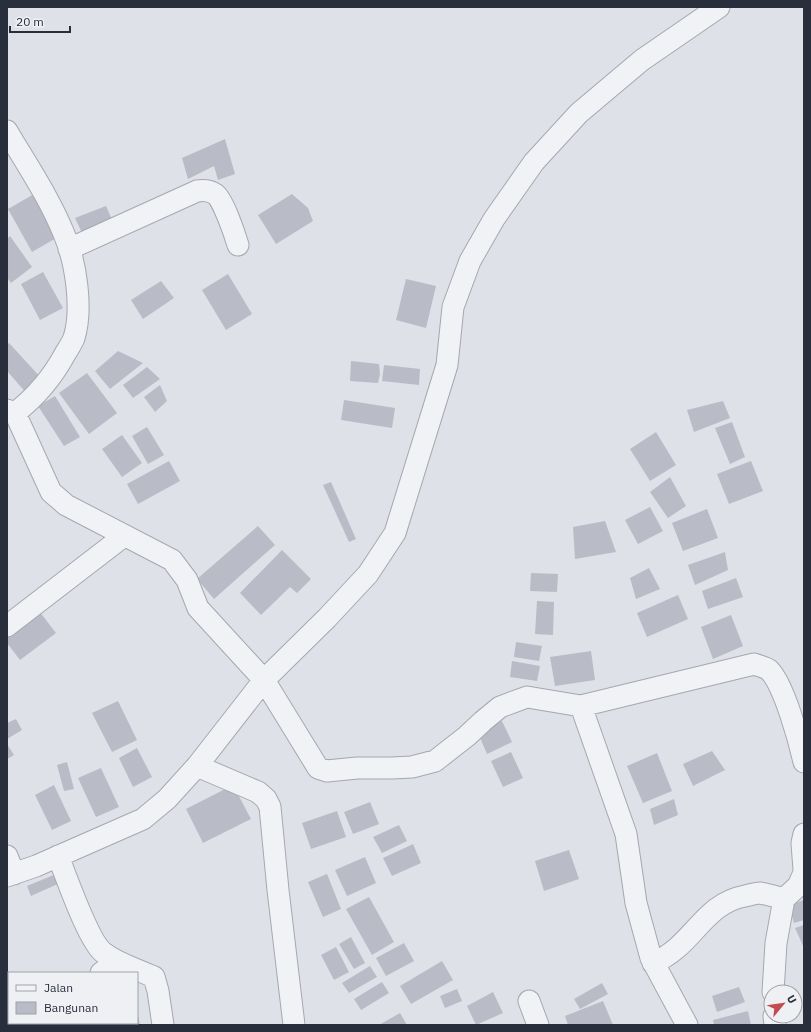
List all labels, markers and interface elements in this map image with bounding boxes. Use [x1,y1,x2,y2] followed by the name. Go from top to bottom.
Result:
[10,8,70,34] scale bar
[16,14,44,29] text: 20 m
[8,972,138,1024] legend
[44,980,73,995] text: Jalan
[763,984,803,1024] north arrow
[784,992,800,1006] text: U
[44,1000,98,1015] text: Bangunan

